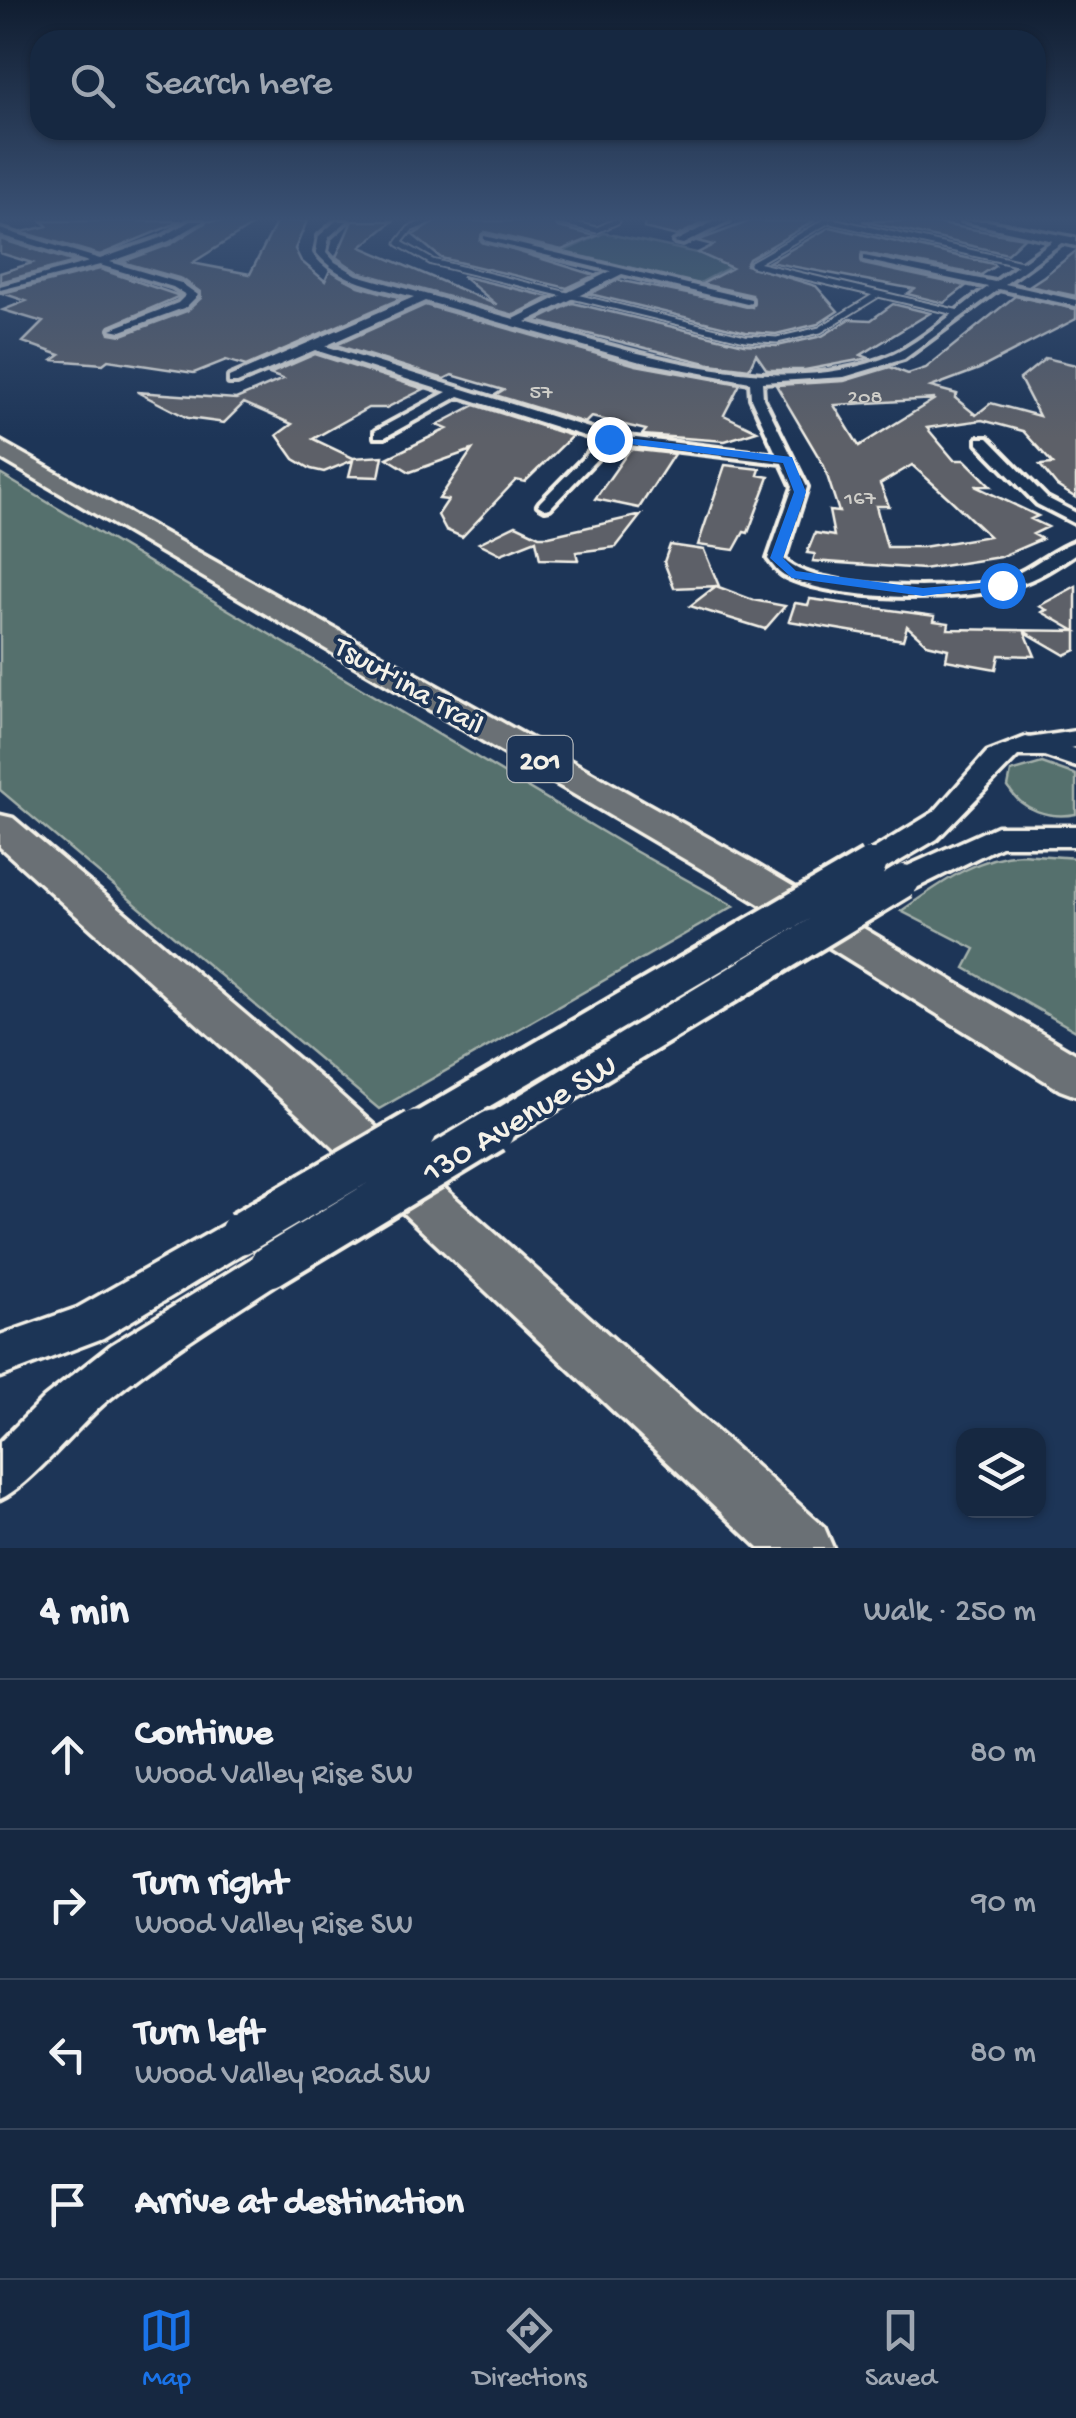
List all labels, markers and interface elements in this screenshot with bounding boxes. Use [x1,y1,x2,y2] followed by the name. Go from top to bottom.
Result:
[30,30,1046,140] search box
[65,58,120,113] icon: search
[145,63,332,107] text: Search here
[529,381,553,407] house number: 57
[847,386,883,412] house number: 208
[587,417,633,463] route end
[843,487,876,513] house number: 167
[980,563,1026,609] route start
[325,630,489,745] street label: Tsuut'ina Trail
[508,736,572,782] road number: 201
[415,1046,626,1195] street label: 130 Avenue SW
[956,1428,1046,1518] map controls
[956,1428,1046,1518] button: layers
[40,1589,129,1638] text: 4 min
[864,1594,1036,1632] text: Walk · 250 m
[135,1713,273,1757] text: Continue
[40,1727,95,1782] icon: ahead
[970,1735,1036,1773] text: 80 m
[135,1757,413,1795] text: Wood Valley Rise SW
[135,1863,287,1907] text: Turn right
[40,1877,95,1932] icon: right
[972,1885,1036,1923] text: 90 m
[135,1907,413,1945] text: Wood Valley Rise SW
[135,2013,263,2057] text: Turn left
[40,2027,95,2082] icon: left
[970,2035,1036,2073] text: 80 m
[135,2057,431,2095] text: Wood Valley Road SW
[40,2177,95,2232] icon: arrive
[135,2182,464,2226] text: Arrive at destination
[139,2303,194,2396] tab: Map
[473,2303,587,2396] tab: Directions
[865,2303,937,2396] tab: Saved

